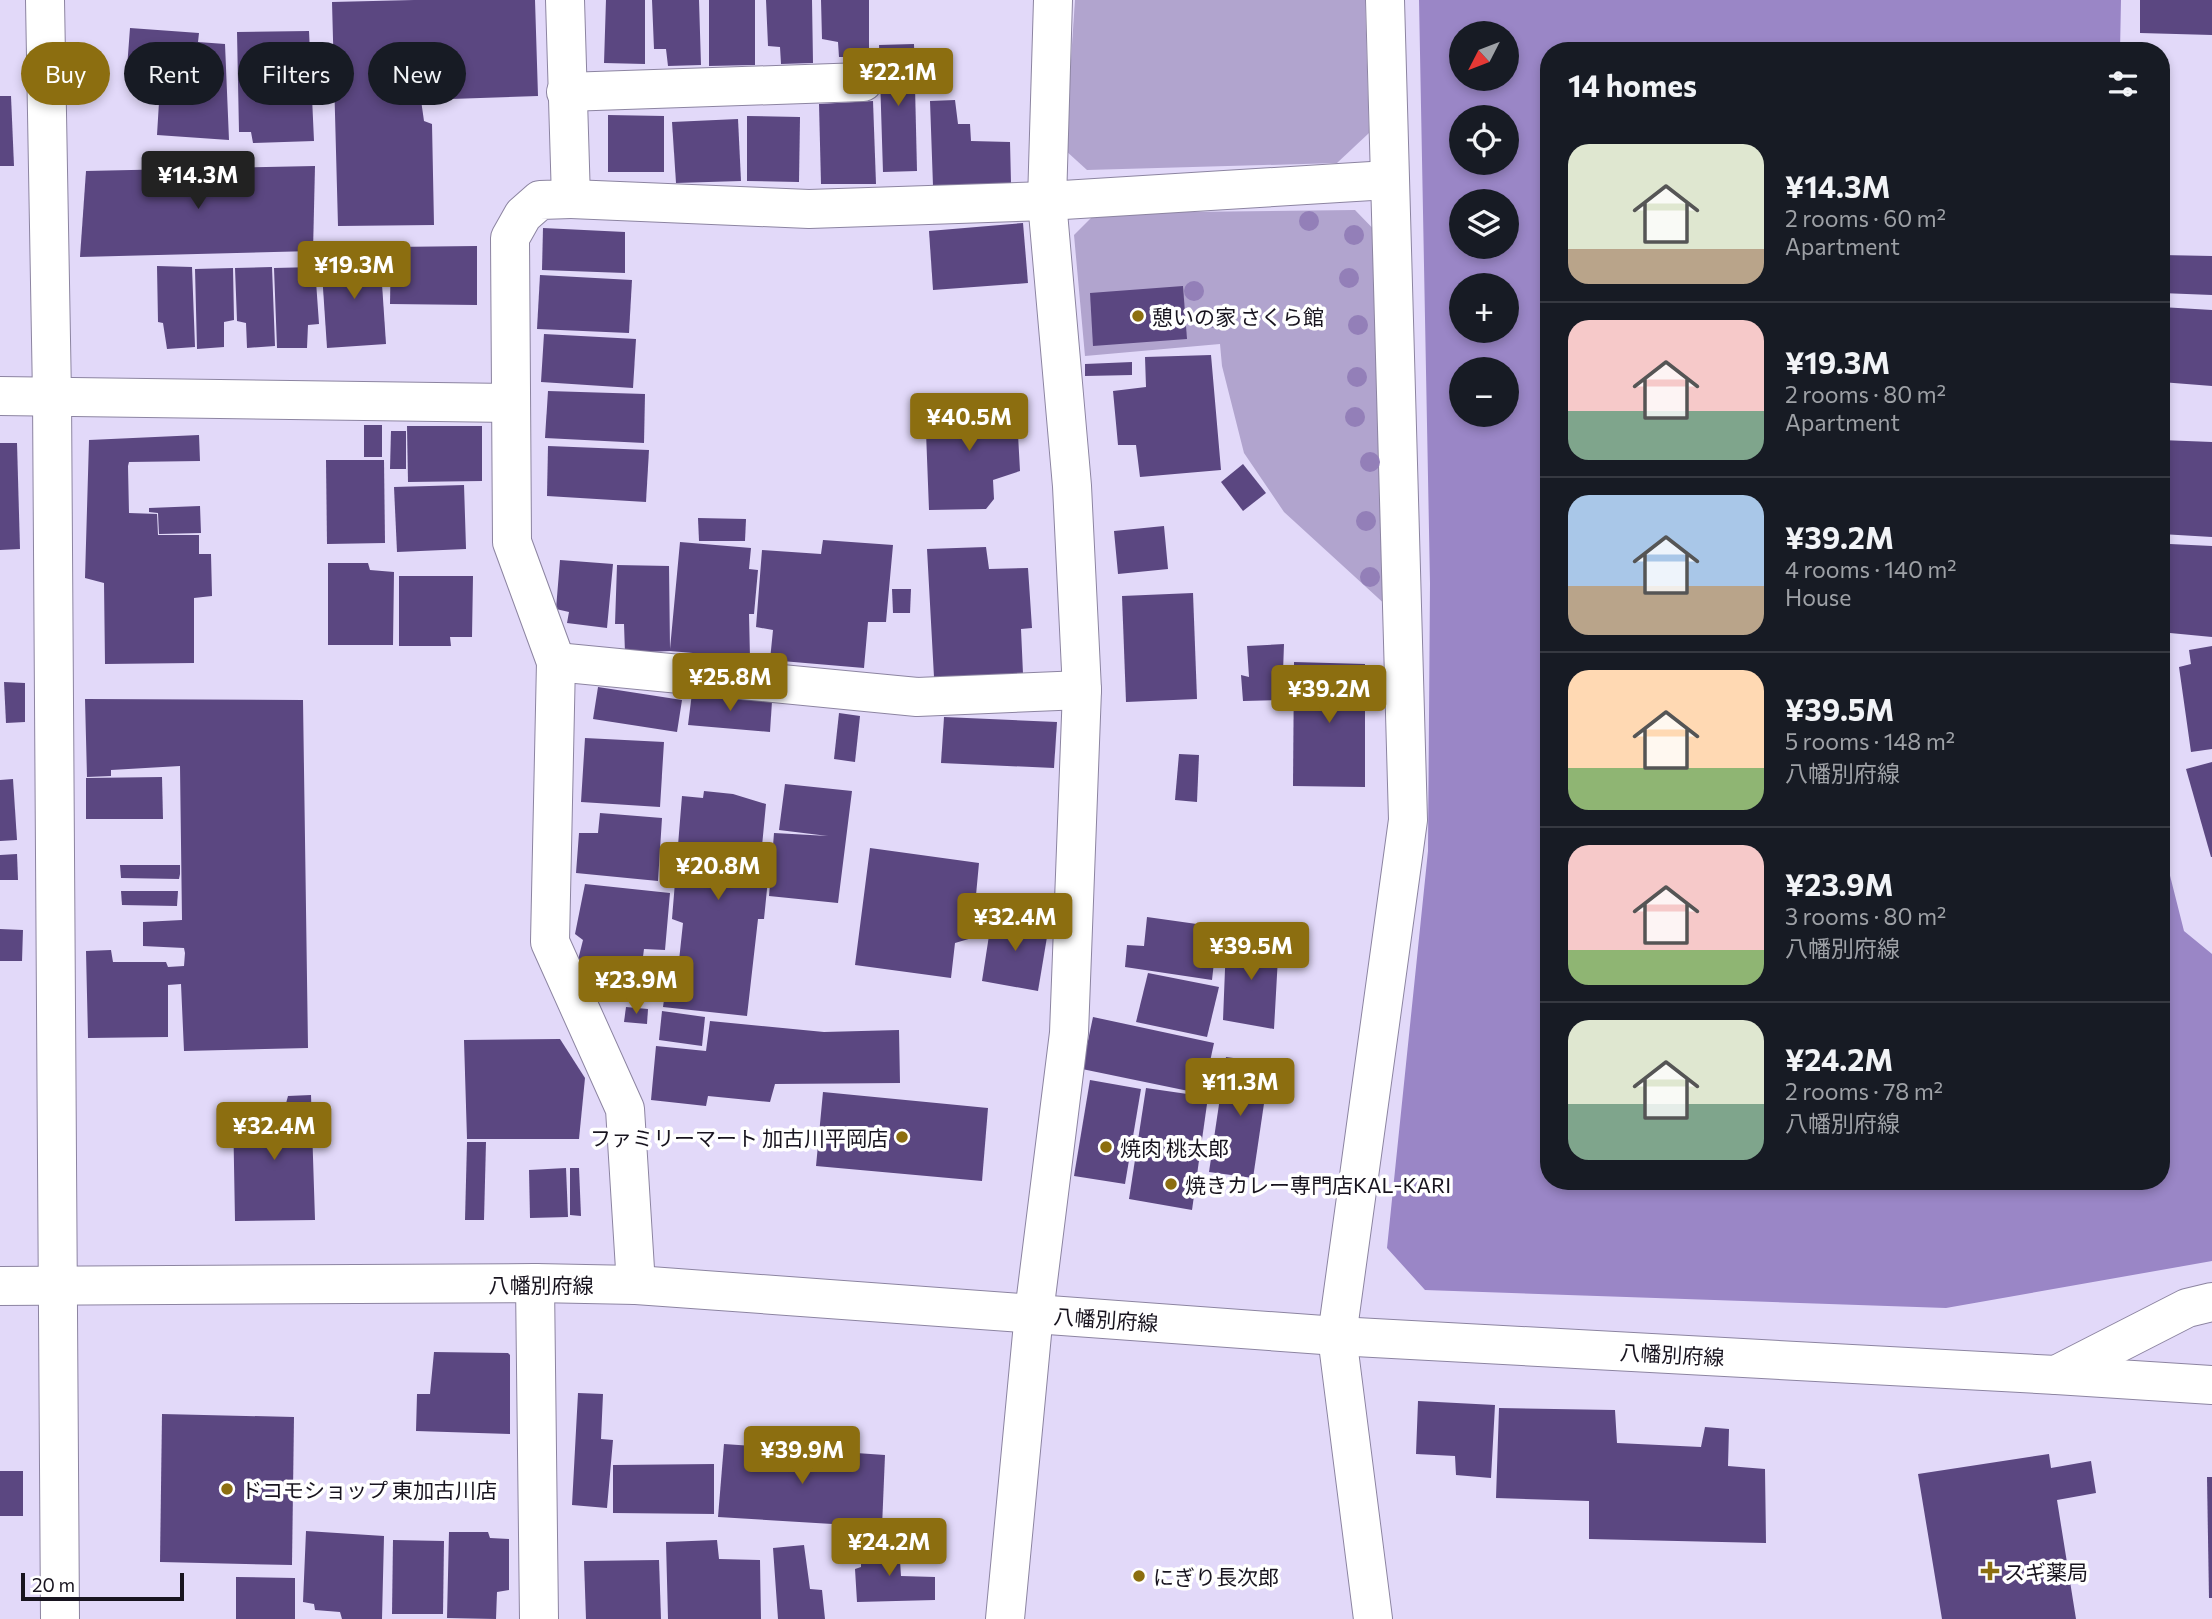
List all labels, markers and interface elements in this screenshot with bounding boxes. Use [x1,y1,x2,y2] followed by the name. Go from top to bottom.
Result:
[1449,21,1519,91] north arrow
[1449,21,1519,427] map controls
[21,42,110,105] chip: Buy
[124,42,224,105] chip: Rent
[238,42,354,105] chip: Filters
[368,42,466,105] chip: New
[841,48,955,108] pin: ¥22.1M
[859,57,937,85] text: ¥22.1M
[2104,65,2142,103] icon: filters
[1568,66,1697,103] text: 14 homes
[1449,105,1519,175] button: locate
[141,152,255,211] pin: ¥14.3M
[158,160,238,188] text: ¥14.3M
[1785,167,1890,204] text: ¥14.3M
[1624,172,1708,256] icon: home
[1449,189,1519,259] button: layers
[1785,204,1946,232] text: 2 rooms · 60 m²
[1785,232,1900,260] text: Apartment
[297,242,411,301] pin: ¥19.3M
[314,250,394,278] text: ¥19.3M
[1449,273,1519,343] button: +
[1152,304,1324,329] place label: 憩いの家 さくら館
[1130,308,1146,324] marker: 憩いの家 さくら館
[1785,343,1890,380] text: ¥19.3M
[1624,348,1708,432] icon: home
[1449,357,1519,427] button: −
[1785,380,1946,408] text: 2 rooms · 80 m²
[912,393,1026,453] pin: ¥40.5M
[926,402,1012,430] text: ¥40.5M
[1785,408,1900,436] text: Apartment
[1785,518,1894,555] text: ¥39.2M
[1624,523,1708,607] icon: home
[1785,555,1957,583] text: 4 rooms · 140 m²
[1785,583,1851,611] text: House
[673,654,787,713] pin: ¥25.8M
[688,662,772,690] text: ¥25.8M
[1272,666,1386,725] pin: ¥39.2M
[1287,674,1371,702] text: ¥39.2M
[1785,690,1894,727] text: ¥39.5M
[1624,698,1708,782] icon: home
[1785,727,1955,755] text: 5 rooms · 148 m²
[1785,759,1900,787] text: 八幡別府線
[661,842,775,902] pin: ¥20.8M
[676,851,760,879] text: ¥20.8M
[1785,865,1893,902] text: ¥23.9M
[1624,873,1708,957] icon: home
[958,894,1072,953] pin: ¥32.4M
[973,902,1057,930] text: ¥32.4M
[1785,902,1946,930] text: 3 rooms · 80 m²
[1194,922,1308,982] pin: ¥39.5M
[1209,931,1293,959] text: ¥39.5M
[1785,934,1900,962] text: 八幡別府線
[579,956,693,1016] pin: ¥23.9M
[594,965,678,993] text: ¥23.9M
[1785,1040,1893,1077] text: ¥24.2M
[1624,1048,1708,1132] icon: home
[1183,1058,1297,1118] pin: ¥11.3M
[1201,1067,1279,1095] text: ¥11.3M
[1785,1077,1943,1105] text: 2 rooms · 78 m²
[217,1102,331,1162] pin: ¥32.4M
[1785,1109,1900,1137] text: 八幡別府線
[232,1111,316,1139] text: ¥32.4M
[590,1125,888,1150] place label: ファミリーマート 加古川平岡店
[894,1129,910,1145] marker: ファミリーマート 加古川平岡店
[1120,1135,1229,1160] place label: 焼肉 桃太郎
[1098,1139,1114,1155] marker: 焼肉 桃太郎
[1185,1172,1451,1197] place label: 焼きカレー専門店KAL-KARI
[1163,1176,1179,1192] marker: 焼きカレー専門店KAL-KARI
[489,1272,594,1297] street label: 八幡別府線
[1053,1303,1159,1335] street label: 八幡別府線
[1619,1339,1725,1369] street label: 八幡別府線
[745,1426,859,1486] pin: ¥39.9M
[760,1435,844,1463] text: ¥39.9M
[241,1477,497,1502] place label: ドコモショップ 東加古川店
[219,1481,235,1497] marker: ドコモショップ 東加古川店
[832,1518,946,1578] pin: ¥24.2M
[848,1527,930,1555] text: ¥24.2M
[2004,1559,2088,1584] place label: スギ薬局
[1982,1563,1998,1579] marker: スギ薬局
[1153,1564,1279,1589] place label: にぎり長次郎
[1131,1568,1147,1584] marker: にぎり長次郎
[21,1570,184,1602] scale bar
[32,1573,75,1596] text: 20 m

